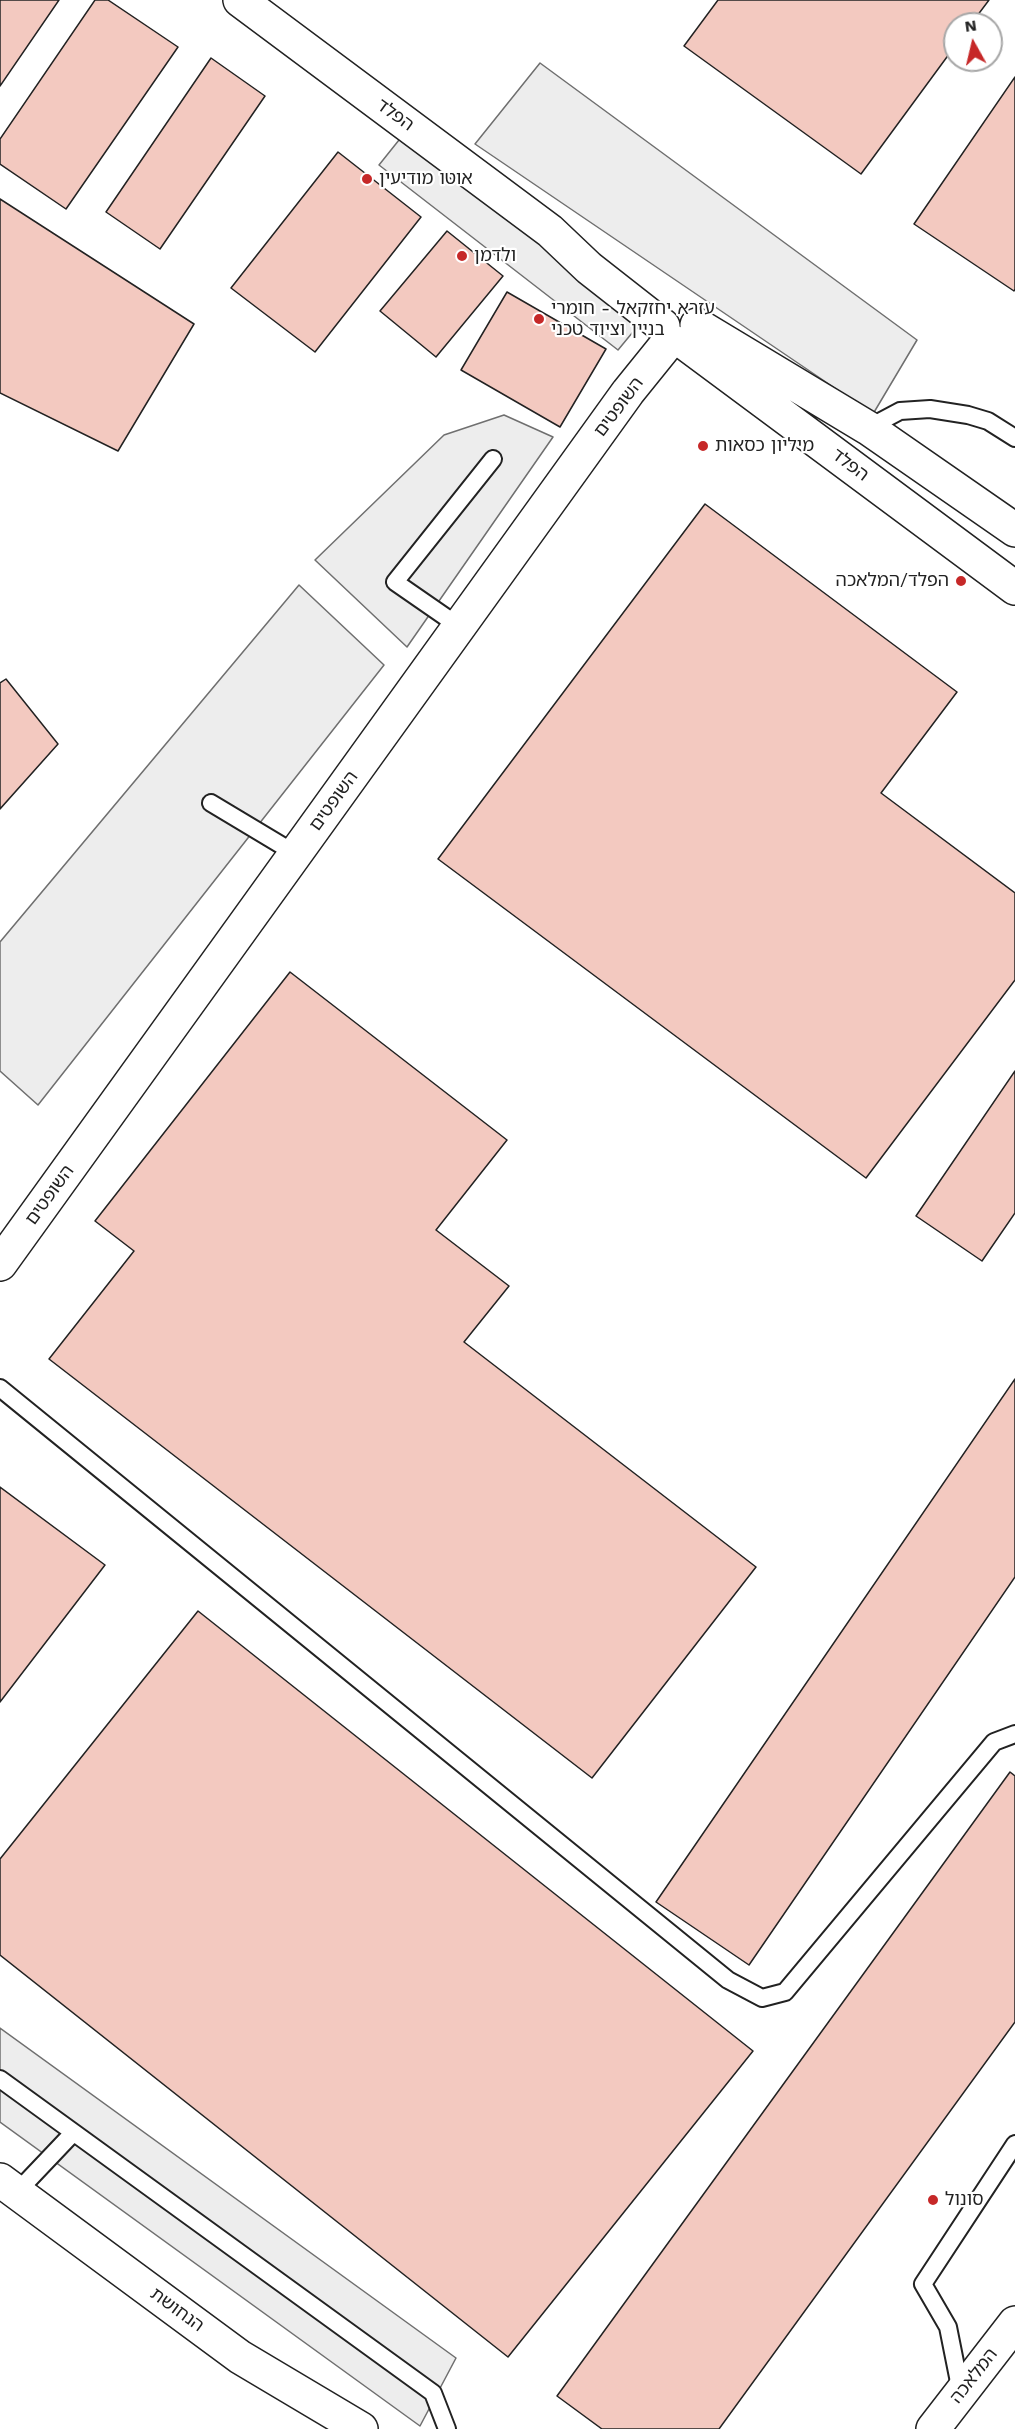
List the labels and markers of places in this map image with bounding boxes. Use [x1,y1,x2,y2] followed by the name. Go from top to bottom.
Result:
[379,168,473,190] place label: אוטו מודיעין
[360,172,374,186] marker: אוטו מודיעין
[474,245,516,267] place label: ולדמן
[455,249,469,263] marker: ולדמן
[551,298,715,340] place label: עזרא יחזקאל - חומרי בניין וציוד טכני
[532,312,546,326] marker: עזרא יחזקאל - חומרי בניין וציוד טכני
[715,435,814,457] place label: מיליון כסאות
[696,439,710,453] marker: מיליון כסאות
[836,570,949,592] place label: הפלד/המלאכה
[954,574,968,588] marker: הפלד/המלאכה
[945,2189,984,2211] place label: סונול
[926,2193,940,2207] marker: סונול

